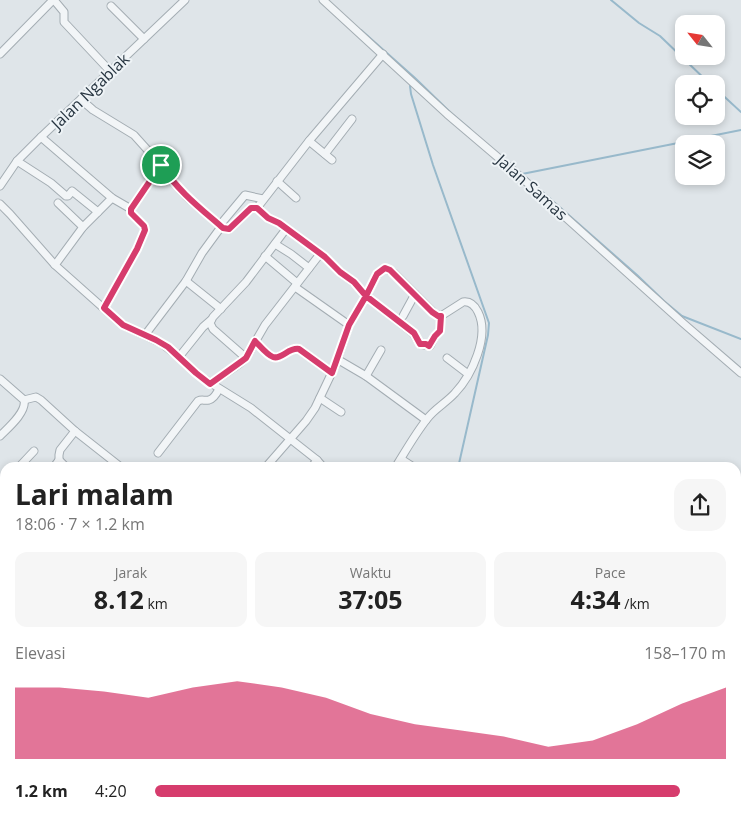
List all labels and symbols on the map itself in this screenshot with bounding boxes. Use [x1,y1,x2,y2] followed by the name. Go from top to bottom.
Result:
[675,15,725,65] north arrow
[45,48,134,135] street label: Jalan Ngablak
[140,144,182,186] pin
[490,148,572,225] street label: Jalan Samas

